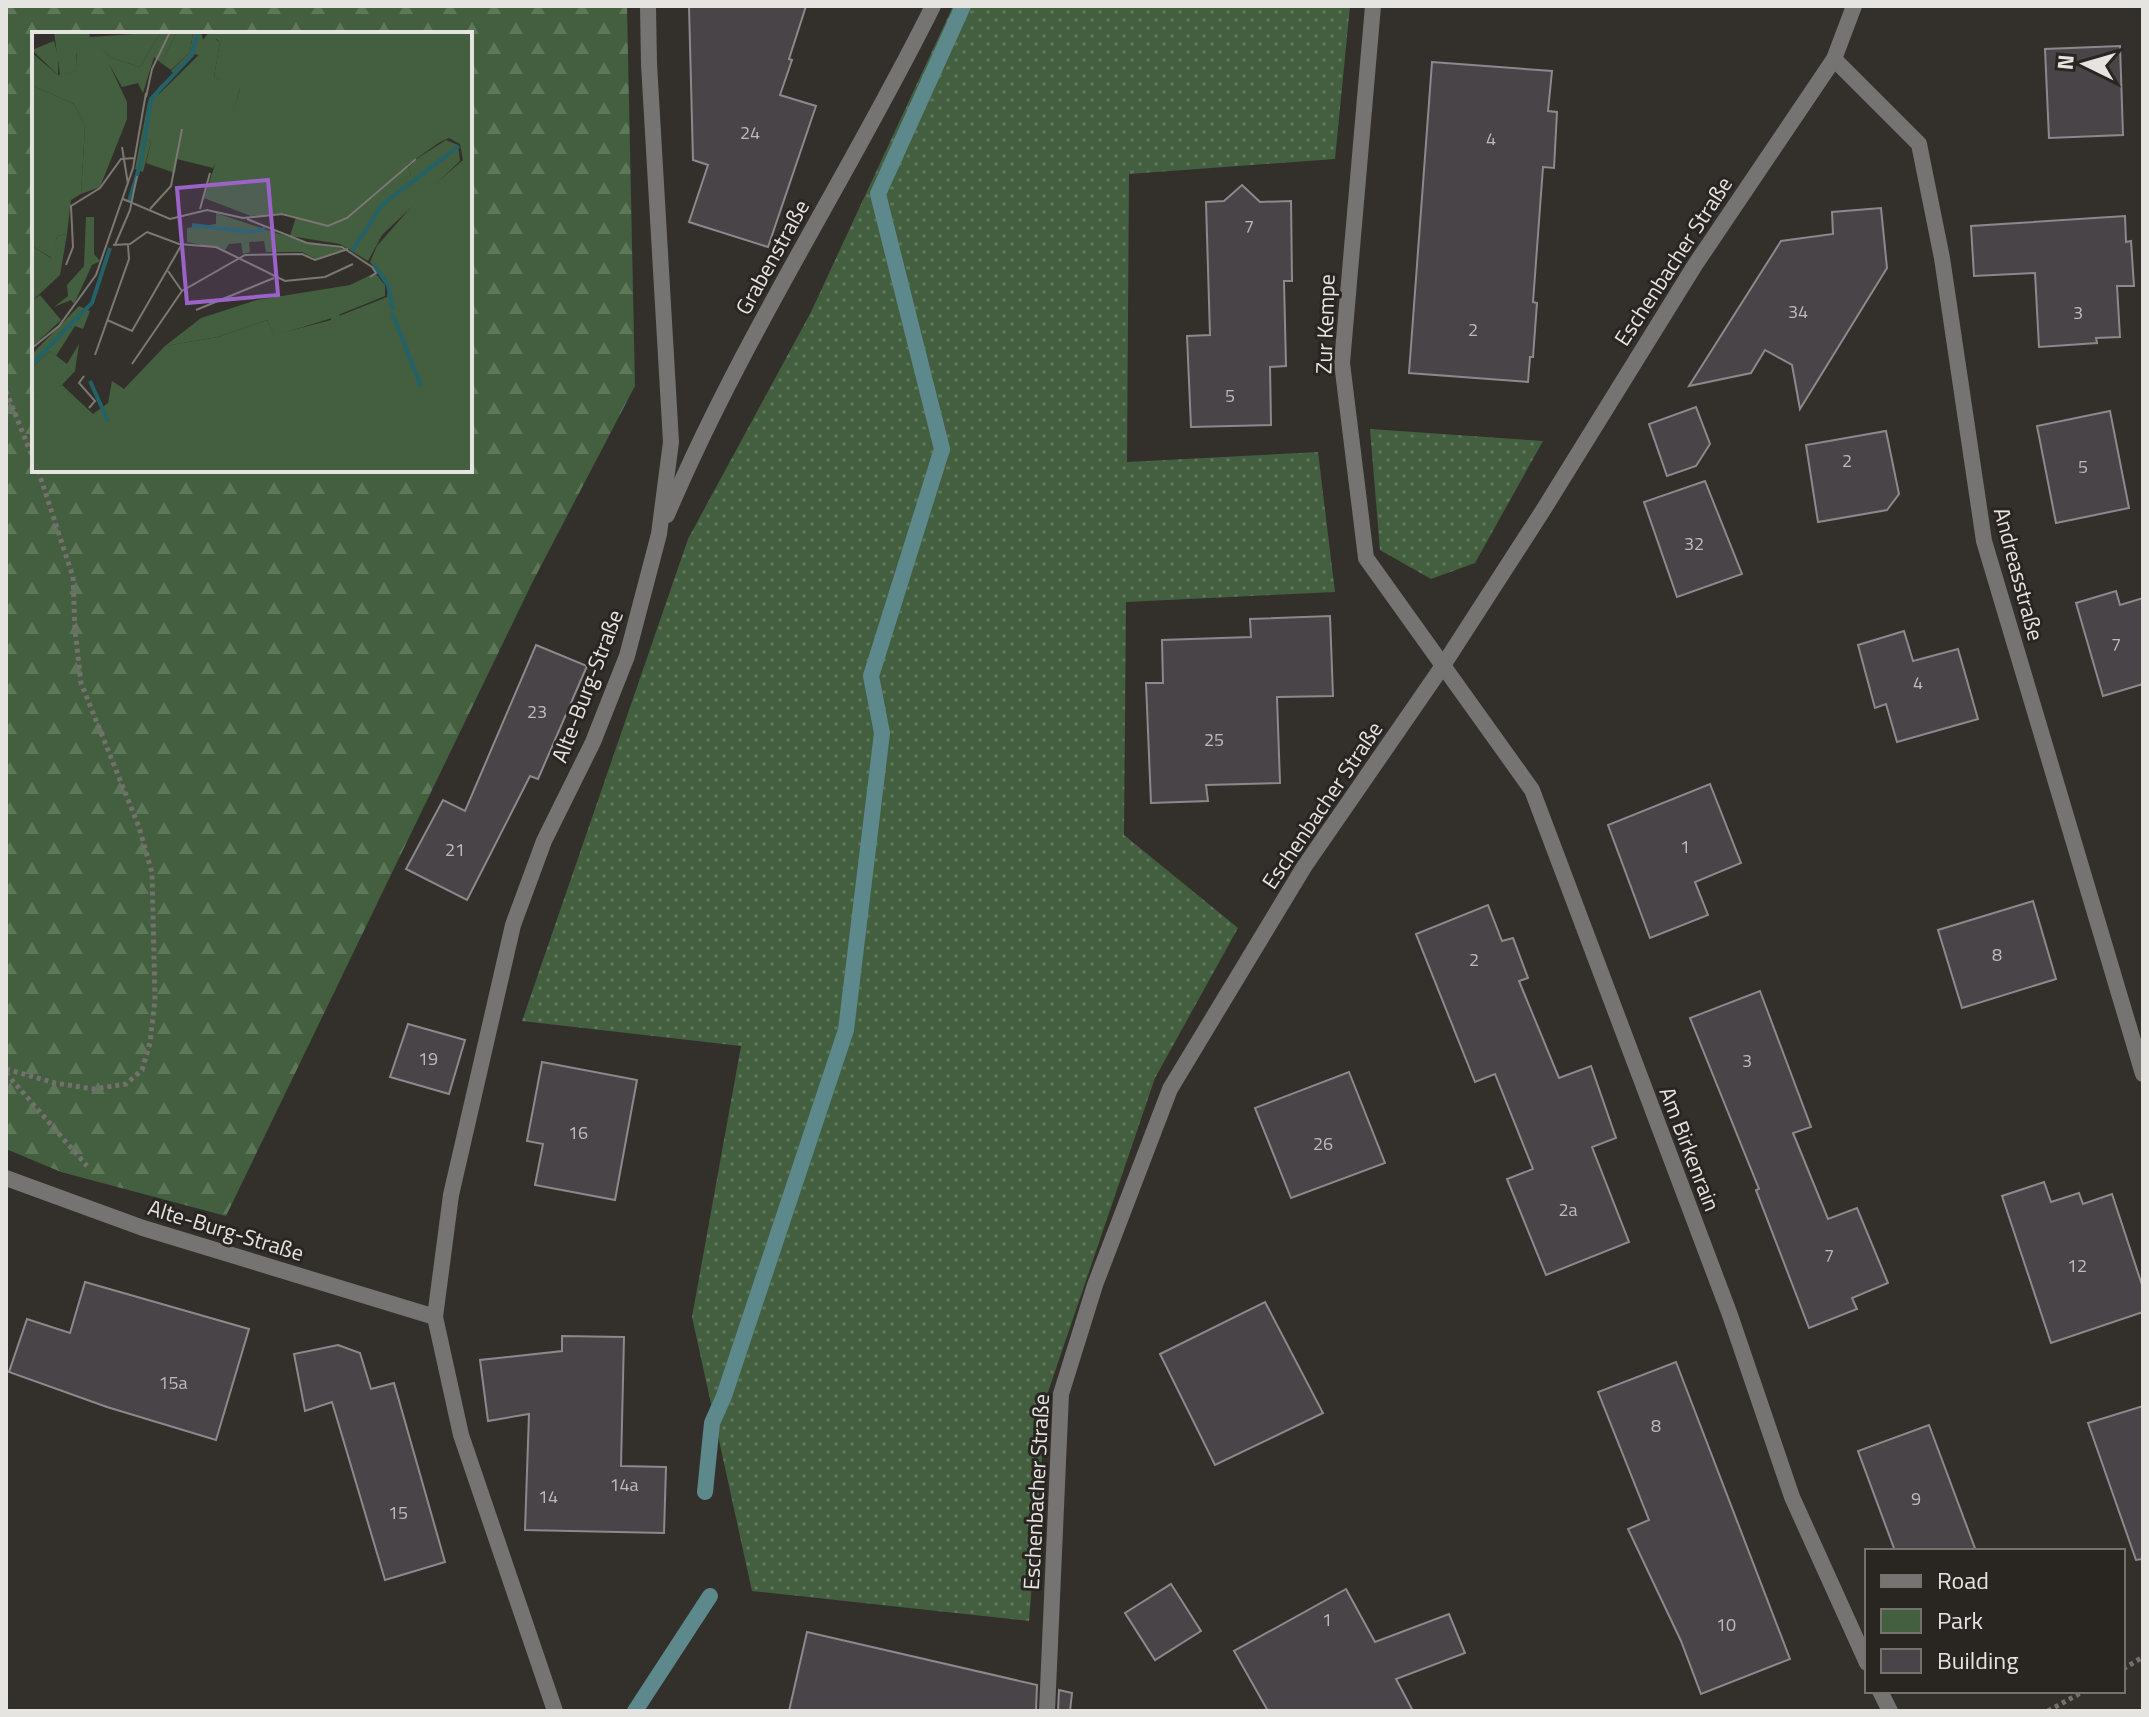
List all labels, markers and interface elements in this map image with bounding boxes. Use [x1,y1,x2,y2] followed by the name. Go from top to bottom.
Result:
[2045,24,2125,104] north arrow
[32,32,472,472] inset map
[2047,53,2083,71] text: N
[740,119,760,146] house number: 24
[1486,125,1496,152] house number: 4
[1605,170,1741,352] street label: Eschenbacher Straße
[726,193,818,321] street label: Grabenstraße
[1244,213,1254,240] house number: 7
[1306,273,1344,375] street label: Zur Kempe
[1788,298,1808,325] house number: 34
[2073,299,2083,326] house number: 3
[1468,316,1478,343] house number: 2
[1225,382,1235,409] house number: 5
[1842,447,1852,474] house number: 2
[2078,453,2088,480] house number: 5
[1985,504,2053,644] street label: Andreasstraße
[1684,530,1704,557] house number: 32
[542,605,632,767] street label: Alte-Burg-Straße
[2111,631,2121,658] house number: 7
[1913,669,1923,696] house number: 4
[527,698,547,725] house number: 23
[1253,714,1391,896] street label: Eschenbacher Straße
[1204,726,1224,753] house number: 25
[1680,833,1690,860] house number: 1
[445,836,465,863] house number: 21
[1992,941,2002,968] house number: 8
[1469,946,1479,973] house number: 2
[418,1045,438,1072] house number: 19
[1742,1047,1752,1074] house number: 3
[1651,1082,1729,1216] street label: Am Birkenrain
[568,1119,588,1146] house number: 16
[1313,1130,1333,1157] house number: 26
[144,1190,308,1270] street label: Alte-Burg-Straße
[1558,1196,1578,1223] house number: 2a
[1824,1242,1834,1269] house number: 7
[2067,1252,2087,1279] house number: 12
[158,1369,188,1396] house number: 15a
[1014,1393,1058,1591] street label: Eschenbacher Straße
[1651,1412,1661,1439] house number: 8
[609,1471,639,1498] house number: 14a
[538,1483,558,1510] house number: 14
[1911,1485,1921,1512] house number: 9
[388,1499,408,1526] house number: 15
[1865,1549,2125,1693] legend
[1937,1562,1989,1598] text: Road
[1937,1602,1983,1638] text: Park
[1322,1606,1332,1633] house number: 1
[1716,1611,1736,1638] house number: 10
[1937,1642,2019,1678] text: Building

